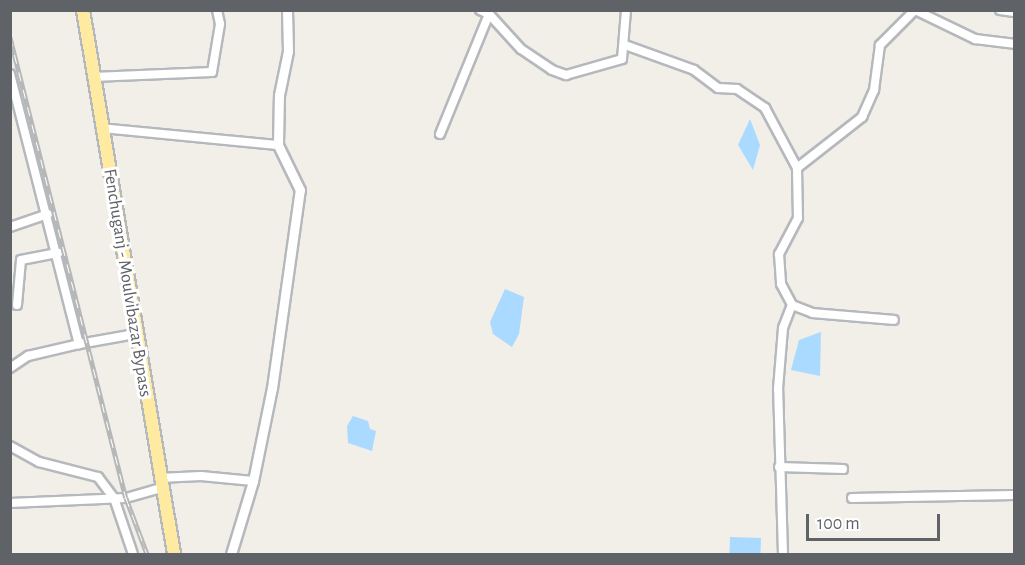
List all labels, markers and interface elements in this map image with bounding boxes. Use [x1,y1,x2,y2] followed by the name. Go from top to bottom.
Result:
[98,167,156,399] street label: Fenchuganj - Moulvibazar Bypass
[809,502,942,540] scale bar
[817,515,860,533] text: 100 m

